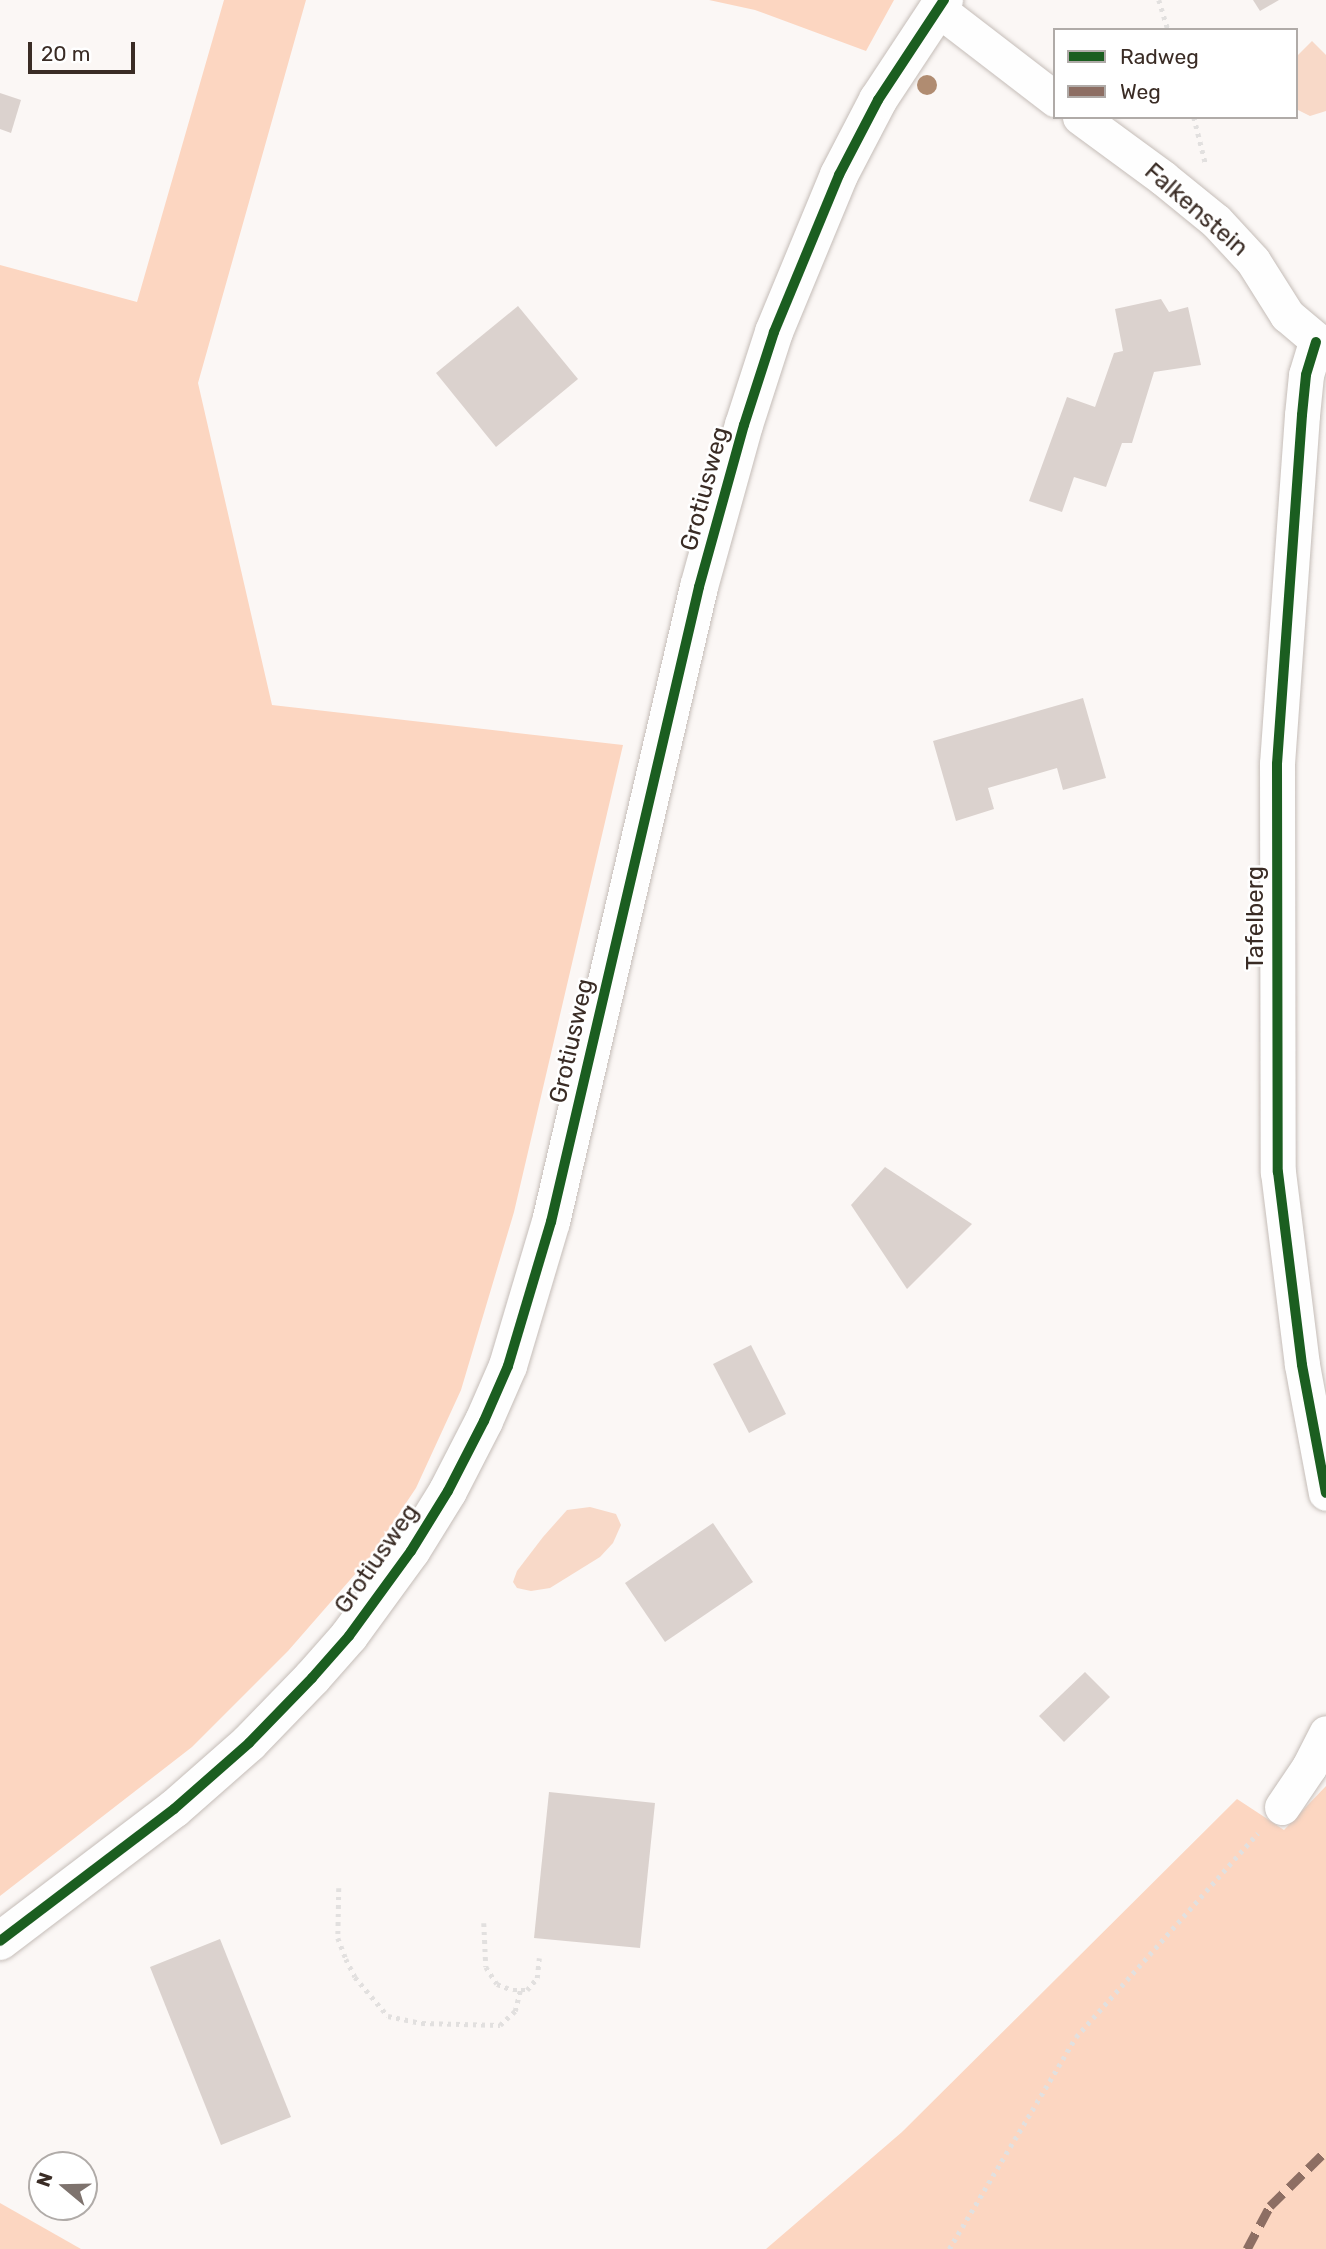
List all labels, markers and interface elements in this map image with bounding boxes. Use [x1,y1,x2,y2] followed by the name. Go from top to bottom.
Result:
[32,28,138,72] scale bar
[1053,28,1298,119] legend
[41,41,90,66] text: 20 m
[1120,44,1199,69] text: Radweg
[1120,79,1161,104] text: Weg
[1138,157,1254,263] street label: Falkenstein
[675,424,735,554] street label: Grotiusweg
[1242,866,1270,970] street label: Tafelberg
[544,976,600,1106] street label: Grotiusweg
[329,1499,425,1619] street label: Grotiusweg
[28,2151,98,2221] north arrow
[31,2169,58,2190] text: N

